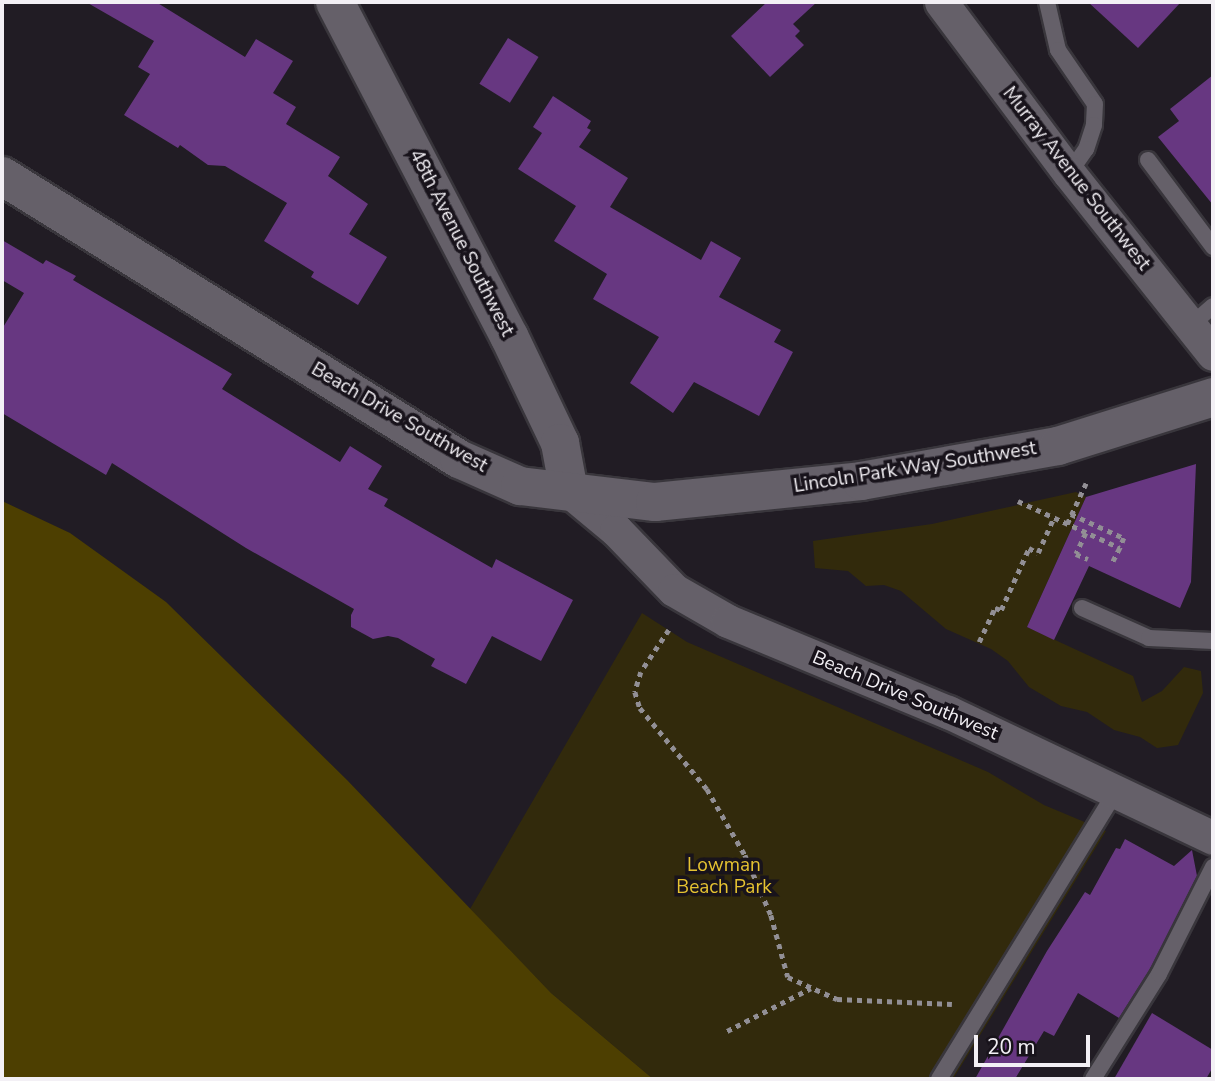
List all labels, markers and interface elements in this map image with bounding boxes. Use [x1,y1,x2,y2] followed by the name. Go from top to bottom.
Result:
[997,83,1155,275] street label: Murray Avenue Southwest
[404,146,518,340] street label: 48th Avenue Southwest
[307,358,491,478] street label: Beach Drive Southwest
[792,438,1038,498] street label: Lincoln Park Way Southwest
[809,647,1001,745] street label: Beach Drive Southwest
[676,855,772,899] park label: Lowman Beach Park
[977,1021,1092,1066] scale bar
[987,1033,1036,1061] text: 20 m

